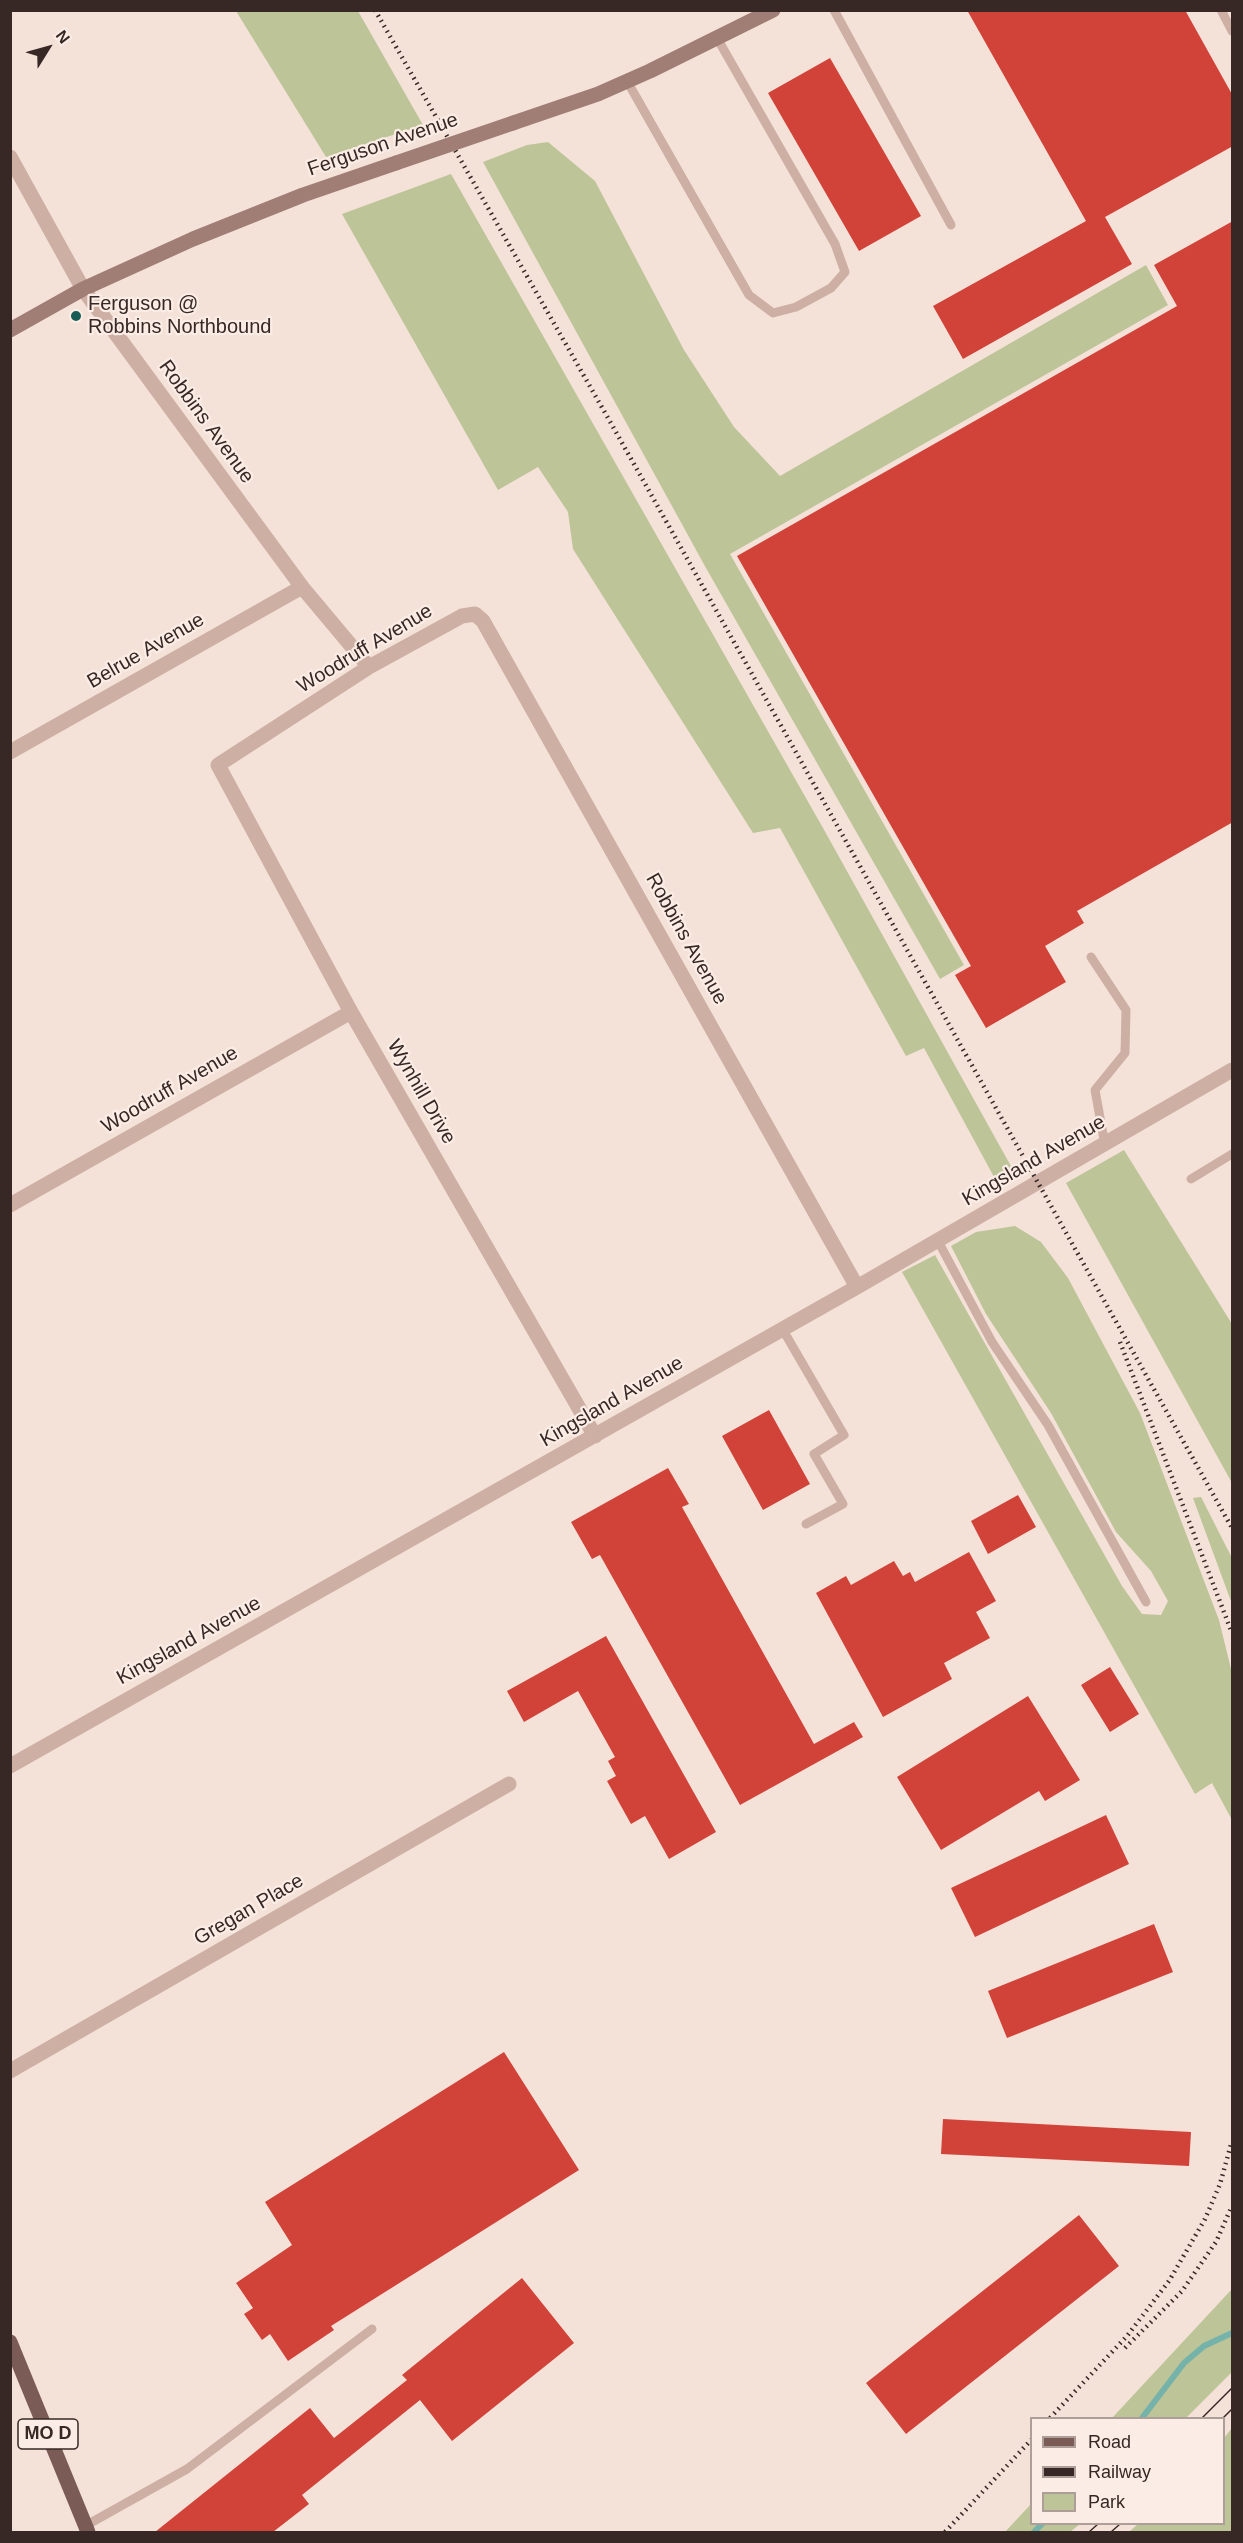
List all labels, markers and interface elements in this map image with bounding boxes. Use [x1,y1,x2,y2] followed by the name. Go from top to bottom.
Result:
[18,18,78,78] north arrow
[53,27,73,47] text: N
[305,108,461,182] street label: Ferguson Avenue
[88,292,271,339] place label: Ferguson @ Robbins Northbound
[69,309,83,323] marker: Ferguson @ Robbins Northbound
[153,356,259,488] street label: Robbins Avenue
[293,599,437,699] street label: Woodruff Avenue
[83,608,209,694] street label: Belrue Avenue
[640,869,732,1009] street label: Robbins Avenue
[381,1036,461,1148] street label: Wynhill Drive
[98,1041,242,1139] street label: Woodruff Avenue
[958,1110,1110,1212] street label: Kingsland Avenue
[536,1351,688,1453] street label: Kingsland Avenue
[113,1592,265,1690] street label: Kingsland Avenue
[190,1869,308,1951] street label: Gregan Place
[1030,2417,1225,2525] legend
[18,2419,78,2449] road number: MO D
[1088,2432,1131,2452] text: Road
[1088,2462,1151,2482] text: Railway
[1088,2492,1125,2512] text: Park

